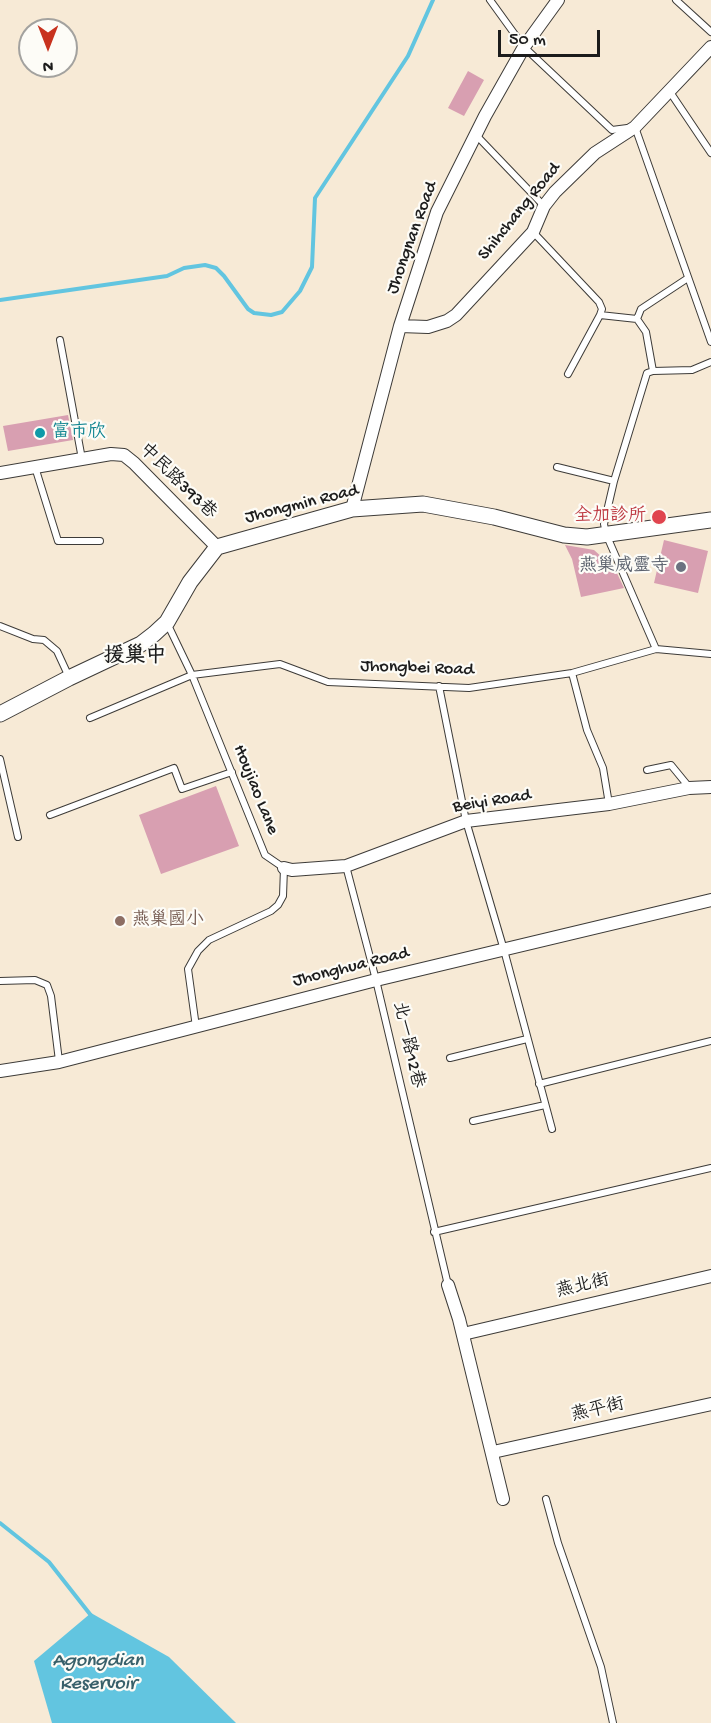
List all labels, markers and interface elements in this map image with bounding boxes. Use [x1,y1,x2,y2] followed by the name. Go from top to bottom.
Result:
[18,18,78,78] north arrow
[501,18,603,56] scale bar
[509,30,546,51] text: 50 m
[43,55,53,74] text: N
[474,159,566,265] street label: Shihchang Road
[383,179,443,297] street label: Jhongnan Road
[52,422,106,444] place label: 富市欣
[33,426,47,440] marker: 富市欣
[134,440,220,524] street label: 中民路393巷
[243,480,361,530] street label: Jhongmin Road
[574,506,646,528] place label: 全加診所
[650,508,668,526] marker: 全加診所
[579,556,669,578] place label: 燕巢威靈寺
[674,560,688,574] marker: 燕巢威靈寺
[104,645,166,671] district label: 援巢中
[360,656,474,682] street label: Jhongbei Road
[227,742,283,838] street label: Houjiao Lane
[451,785,533,819] street label: Beiyi Road
[132,910,204,932] place label: 燕巢國小
[113,914,127,928] marker: 燕巢國小
[291,943,411,993] street label: Jhonghua Road
[387,1000,427,1090] street label: 北一路12巷
[554,1270,612,1304] street label: 燕北街
[569,1394,627,1428] street label: 燕平街
[52,1650,144,1697] water label: Agongdian Reservoir

